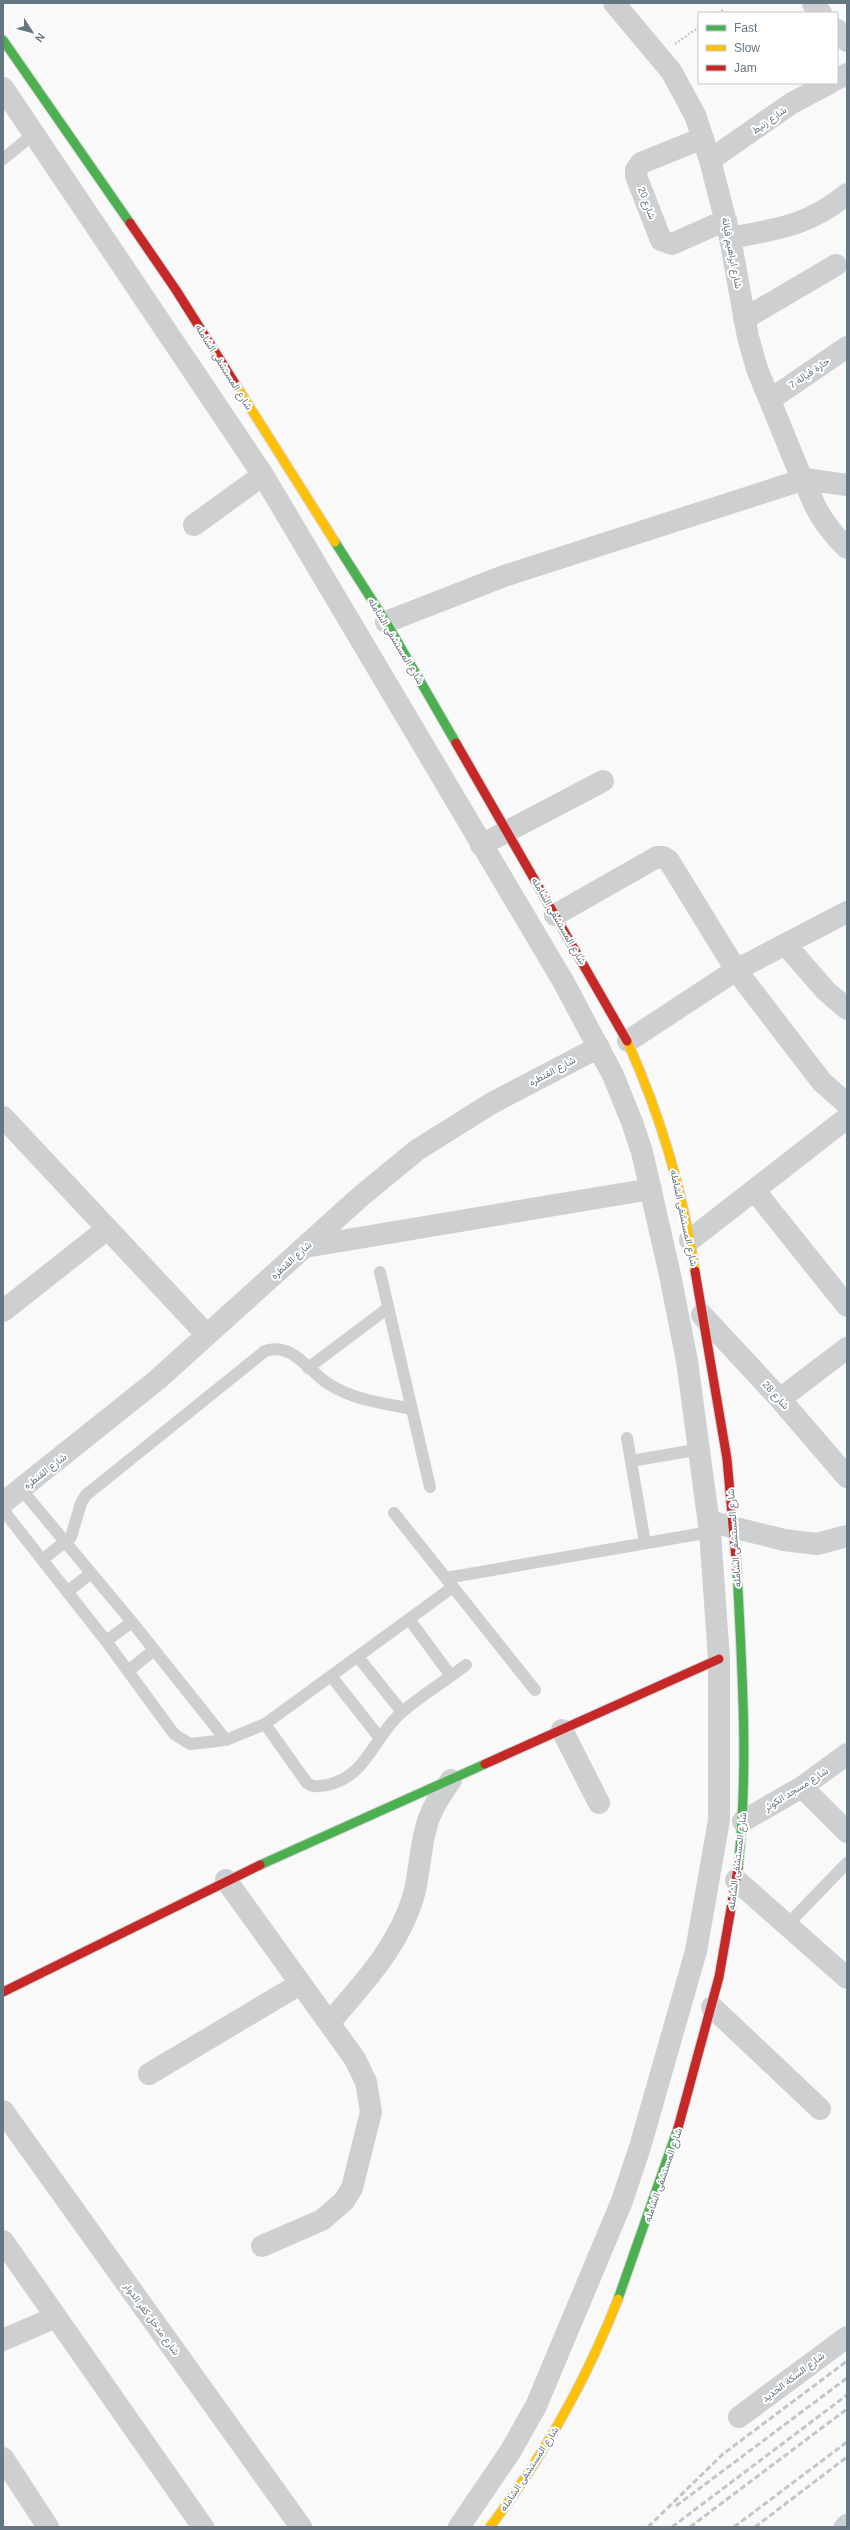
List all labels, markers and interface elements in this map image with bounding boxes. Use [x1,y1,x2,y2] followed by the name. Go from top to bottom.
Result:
[12,12,52,52] north arrow
[698,12,838,84] legend
[734,21,758,35] text: Fast
[33,31,47,45] text: N
[734,41,760,55] text: Slow
[734,61,757,75] text: Jam
[750,104,789,137] street label: شارع زنيط
[635,185,658,221] street label: شارع 20
[719,216,744,290] street label: شارع ابراهيم فيالة
[192,322,255,412] street label: شارع المستشفى الشامله
[787,355,832,391] street label: حارة فيالة 7
[365,596,426,687] street label: شارع المستشفى الشامله
[529,876,588,967] street label: شارع المستشفى الشامله
[527,1054,578,1089] street label: شارع القنطره
[667,1169,700,1268] street label: شارع المستشفى الشامله
[268,1239,314,1282] street label: شارع القنطره
[760,1379,792,1412] street label: شارع 28
[22,1451,69,1492] street label: شارع القنطره
[725,1488,744,1588] street label: شارع المستشفى الشامله
[761,1765,831,1814] street label: شارع مسجد الكوثر
[726,1811,749,1911] street label: شارع المستشفى الشامله
[642,2127,685,2224] street label: شارع المستشفى الشامله
[121,2280,182,2358] street label: شارع مدخل كفر الدوار
[760,2350,827,2405] street label: شارع السكة الحديد
[498,2425,561,2514] street label: شارع المستشفى الشامله

